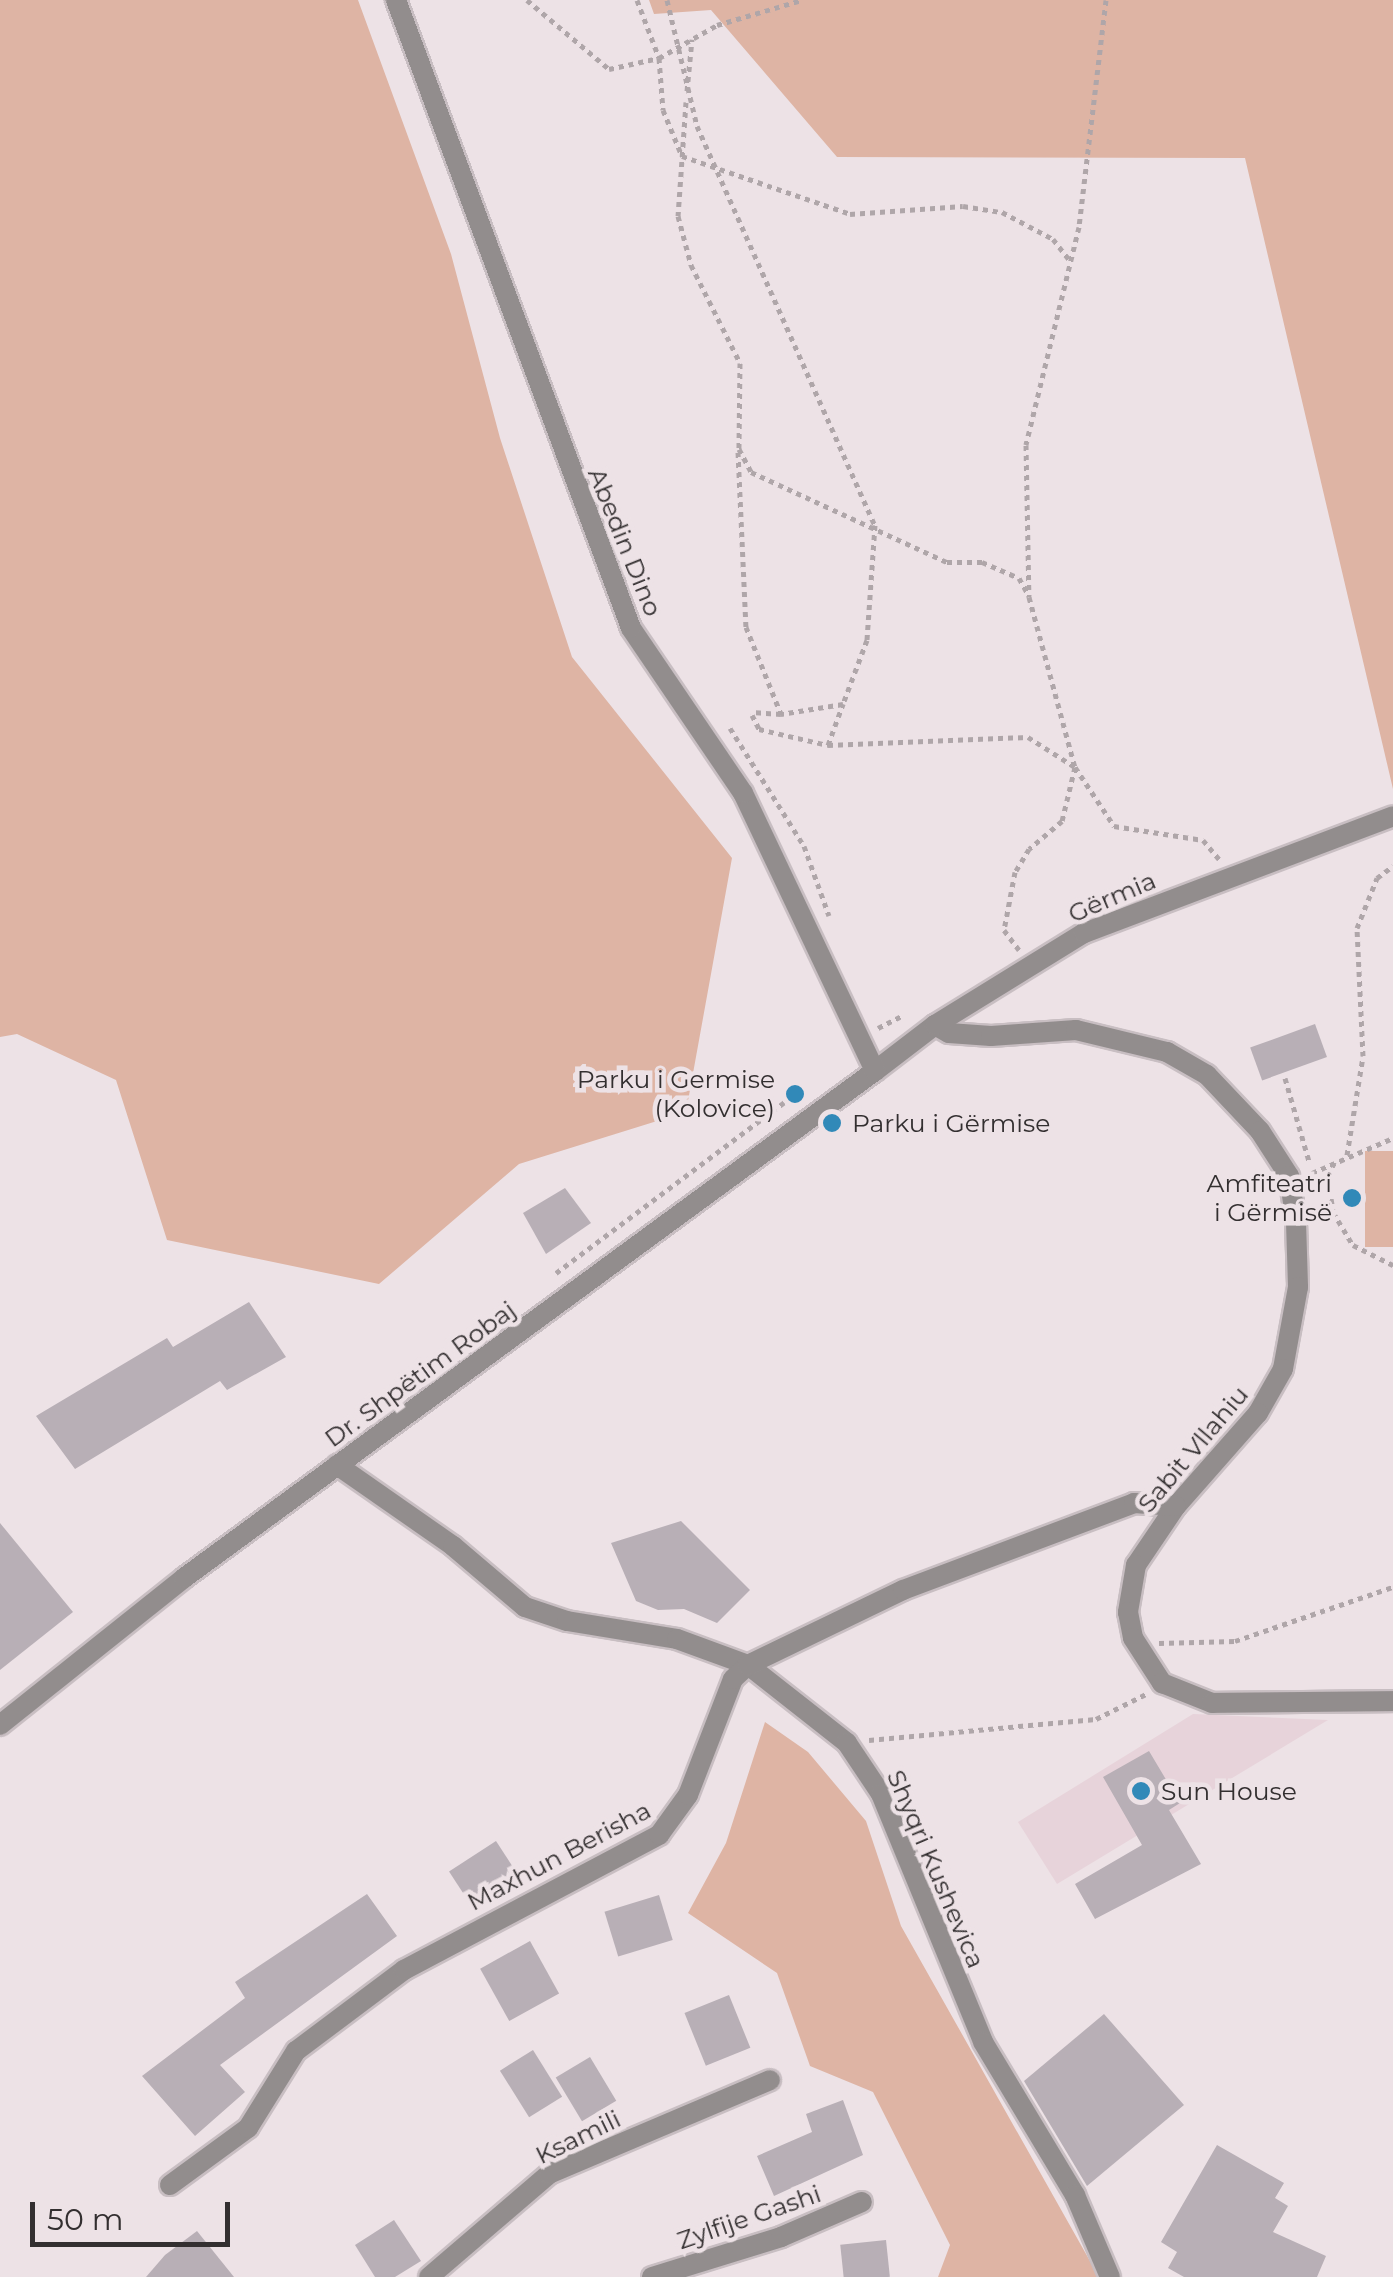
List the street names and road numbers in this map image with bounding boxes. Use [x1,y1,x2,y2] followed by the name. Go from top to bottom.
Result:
[582,464,668,620] street label: Abedin Dino
[1064,865,1160,929] street label: Gërmia
[319,1295,521,1453] street label: Dr. Shpëtim Robaj
[1131,1380,1255,1518] street label: Sabit Vllahiu
[881,1765,991,1973] street label: Shyqri Kushevica
[462,1795,656,1917] street label: Maxhun Berisha
[531,2104,625,2170] street label: Ksamili
[673,2178,825,2256] street label: Zylfije Gashi

